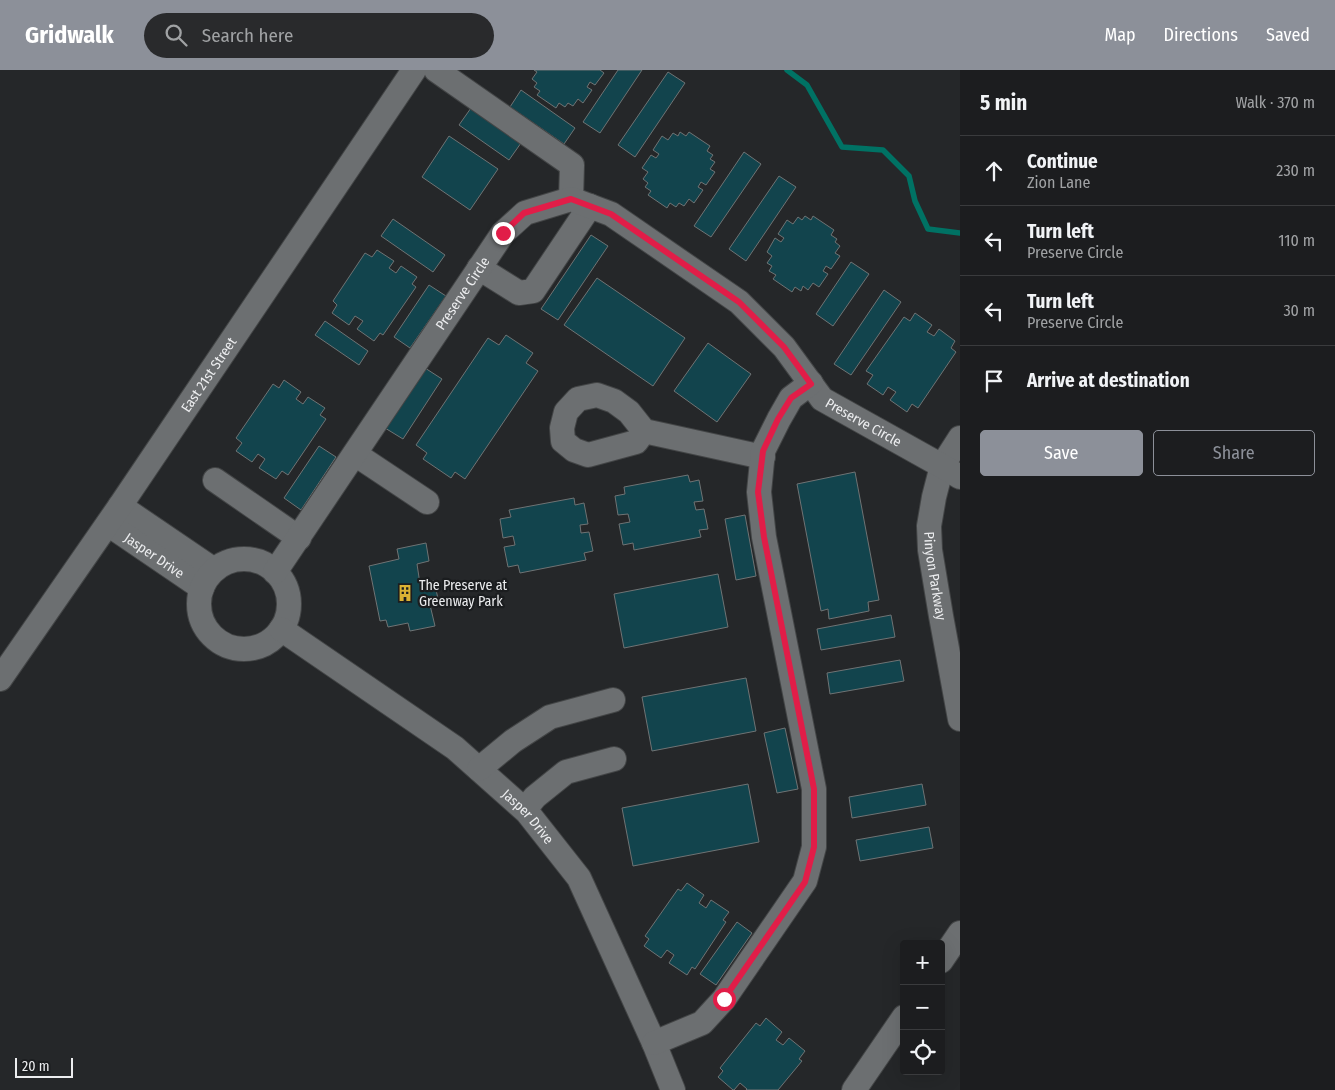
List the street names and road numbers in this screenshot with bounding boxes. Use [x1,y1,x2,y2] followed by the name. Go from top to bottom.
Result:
[432,254,494,333] street label: Preserve Circle
[178,334,241,416] street label: East 21st Street
[822,395,904,451] street label: Preserve Circle
[121,530,187,582] street label: Jasper Drive
[920,531,950,622] street label: Pinyon Parkway
[498,786,557,848] street label: Jasper Drive

